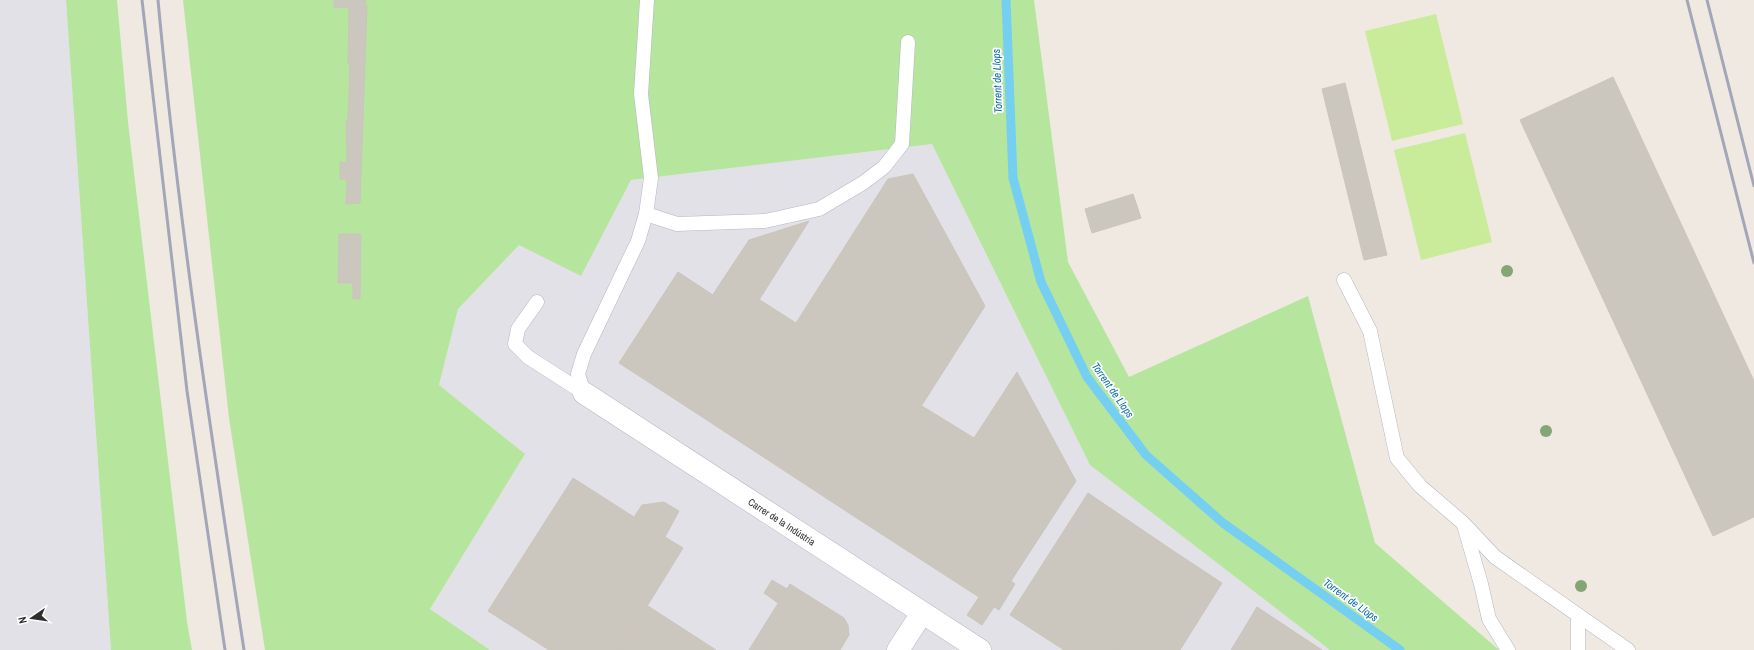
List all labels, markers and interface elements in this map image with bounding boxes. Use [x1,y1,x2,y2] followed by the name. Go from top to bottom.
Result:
[989,48,1005,113] water label: Torrent de Llops
[1089,360,1137,421] water label: Torrent de Llops
[746,495,818,548] street label: Carrer de la Indústria
[1321,575,1382,625] water label: Torrent de Llops
[12,598,52,638] north arrow
[15,616,30,625] text: N

